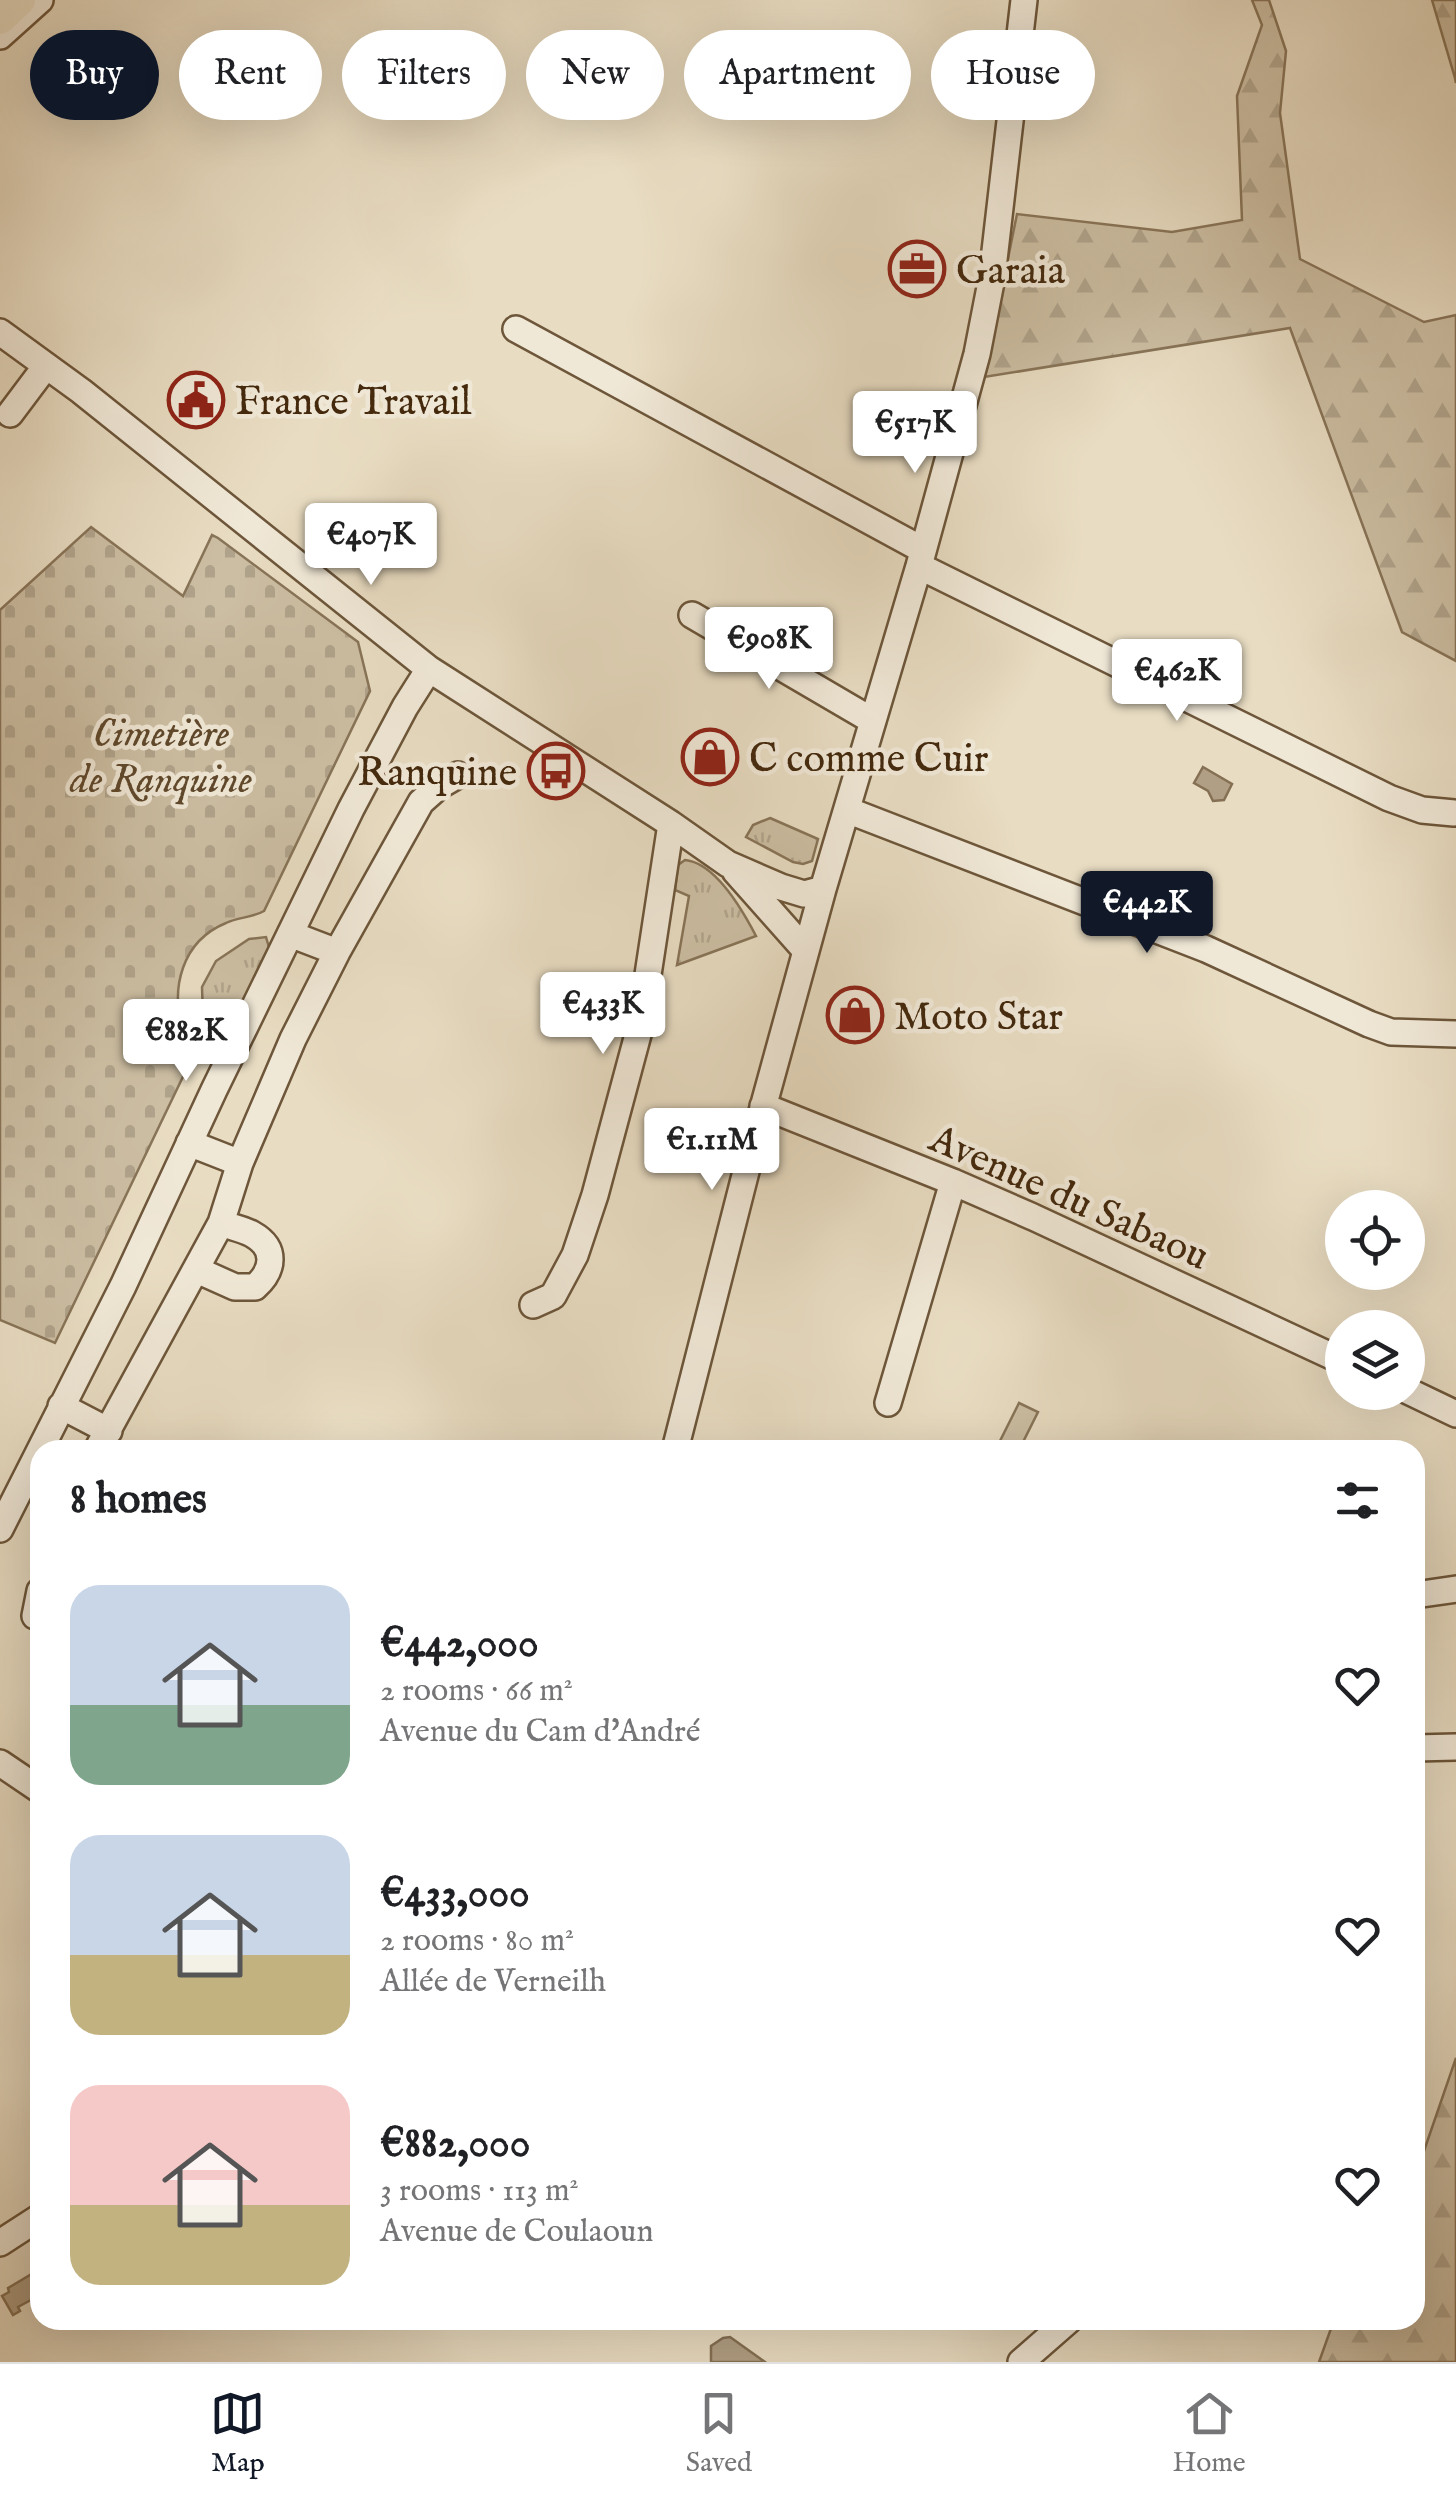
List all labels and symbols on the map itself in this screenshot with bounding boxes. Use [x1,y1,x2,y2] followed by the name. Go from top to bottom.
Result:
[887,239,947,299] office icon: Garaia
[956,247,1066,298] place label: Garaia
[166,370,226,430] public building icon: France Travail
[235,378,472,429] place label: France Travail
[845,391,985,476] pin: €517K
[301,503,441,588] pin: €407K
[699,607,839,692] pin: €908K
[1107,639,1247,724] pin: €462K
[69,710,253,807] park label: Cimetière de Ranquine
[680,727,740,787] shop icon: C comme Cuir
[749,735,989,786] place label: C comme Cuir
[526,741,586,801] bus stop icon: Ranquine
[357,749,517,800] place label: Ranquine
[1077,871,1217,956] pin: €442K
[533,972,673,1057] pin: €433K
[825,985,885,1045] shop icon: Moto Star
[894,993,1063,1044] place label: Moto Star
[116,999,256,1084] pin: €882K
[631,1108,793,1193] pin: €1.11M
[920,1114,1216,1284] street label: Avenue du Sabaou

